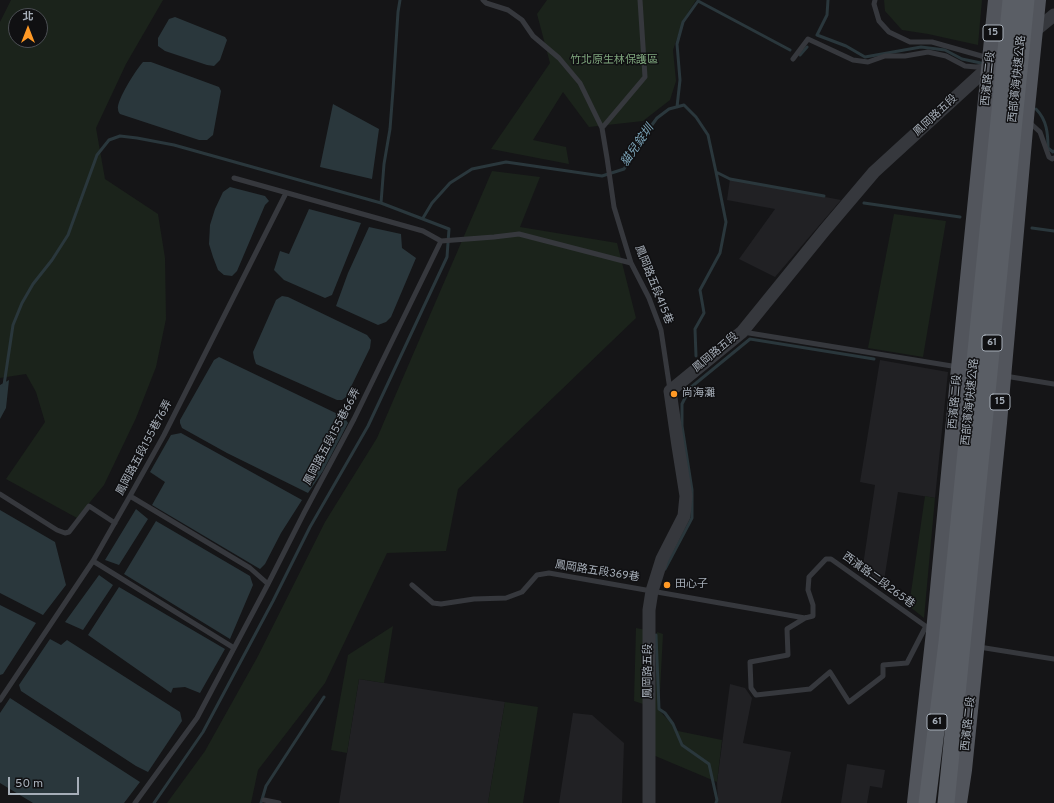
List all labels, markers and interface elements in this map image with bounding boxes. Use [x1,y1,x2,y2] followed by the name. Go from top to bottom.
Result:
[8,8,48,48] north arrow
[23,10,34,24] text: 北
[983,25,1003,41] road number: 15
[1007,35,1029,123] street label: 西部濱海快速公路
[980,51,998,107] street label: 西濱路二段
[570,54,658,68] park label: 竹北原生林保護區
[911,92,961,140] street label: 鳳岡路五段
[618,122,658,170] water label: 貓兒錠圳
[631,244,675,326] street label: 鳳岡路五段415巷
[691,330,741,376] street label: 鳳岡路五段
[982,335,1002,351] road number: 61
[960,358,982,446] street label: 西部濱海快速公路
[947,374,965,430] street label: 西濱路二段
[302,386,364,488] street label: 鳳岡路五段155巷66弄
[682,387,715,401] place label: 尚海灘
[669,389,679,399] marker: 尚海灘
[990,394,1010,410] road number: 15
[114,398,176,498] street label: 鳳岡路五段155巷76弄
[839,550,917,612] street label: 西濱路二段265巷
[554,559,640,585] street label: 鳳岡路五段369巷
[675,578,708,592] place label: 田心子
[662,580,672,590] marker: 田心子
[642,644,656,698] street label: 鳳岡路五段
[960,696,978,752] street label: 西濱路二段
[927,714,947,730] road number: 61
[10,769,81,795] scale bar
[15,776,43,792] text: 50 m

